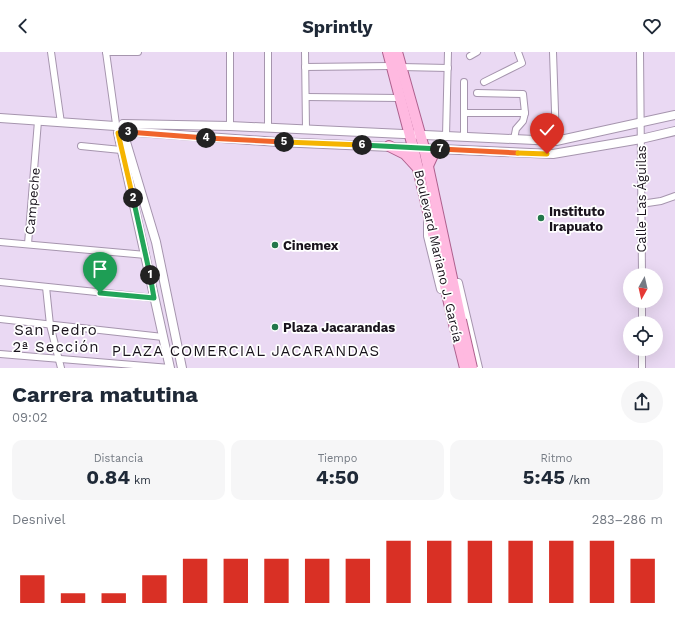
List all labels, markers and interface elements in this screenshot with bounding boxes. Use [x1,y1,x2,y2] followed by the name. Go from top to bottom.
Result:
[12,15,34,37] icon: back
[641,15,663,37] icon: heart
[302,16,373,37] text: Sprintly
[530,113,564,154] pin
[536,119,558,141] icon: check
[118,122,138,142] pin: 3
[125,125,131,138] text: 3
[196,128,216,148] pin: 4
[202,131,210,144] text: 4
[274,132,294,152] pin: 5
[281,135,287,148] text: 5
[352,135,372,155] pin: 6
[359,138,365,151] text: 6
[430,139,450,159] pin: 7
[437,142,443,155] text: 7
[633,145,649,253] street label: Calle Las Águilas
[22,167,43,235] street label: Campeche
[411,168,466,344] street label: Boulevard Mariano J. García
[123,188,143,208] pin: 2
[130,191,136,204] text: 2
[549,204,605,234] place label: Instituto Irapuato
[536,213,546,223] marker: Instituto Irapuato
[283,238,339,253] place label: Cinemex
[270,240,280,250] marker: Cinemex
[83,252,117,293] pin
[89,258,111,280] icon: arrive
[140,265,160,285] pin: 1
[148,268,152,281] text: 1
[623,268,663,308] north arrow
[623,268,663,356] map controls
[623,316,663,356] button: locate
[283,320,395,335] place label: Plaza Jacarandas
[13,321,99,356] district label: San Pedro 2ª Sección
[270,322,280,332] marker: Plaza Jacarandas
[112,342,380,360] district label: PLAZA COMERCIAL JACARANDAS
[621,381,663,423] button: share
[12,382,198,407] text: Carrera matutina
[12,410,48,425] text: 09:02
[94,452,143,465] text: Distancia
[318,452,357,465] text: Tiempo
[541,452,572,465] text: Ritmo
[86,465,130,489] text: 0.84
[316,465,359,489] text: 4:50
[523,465,565,489] text: 5:45
[130,474,151,487] text: km
[565,474,590,487] text: /km
[12,512,65,527] text: Desnivel
[592,512,663,527] text: 283–286 m

